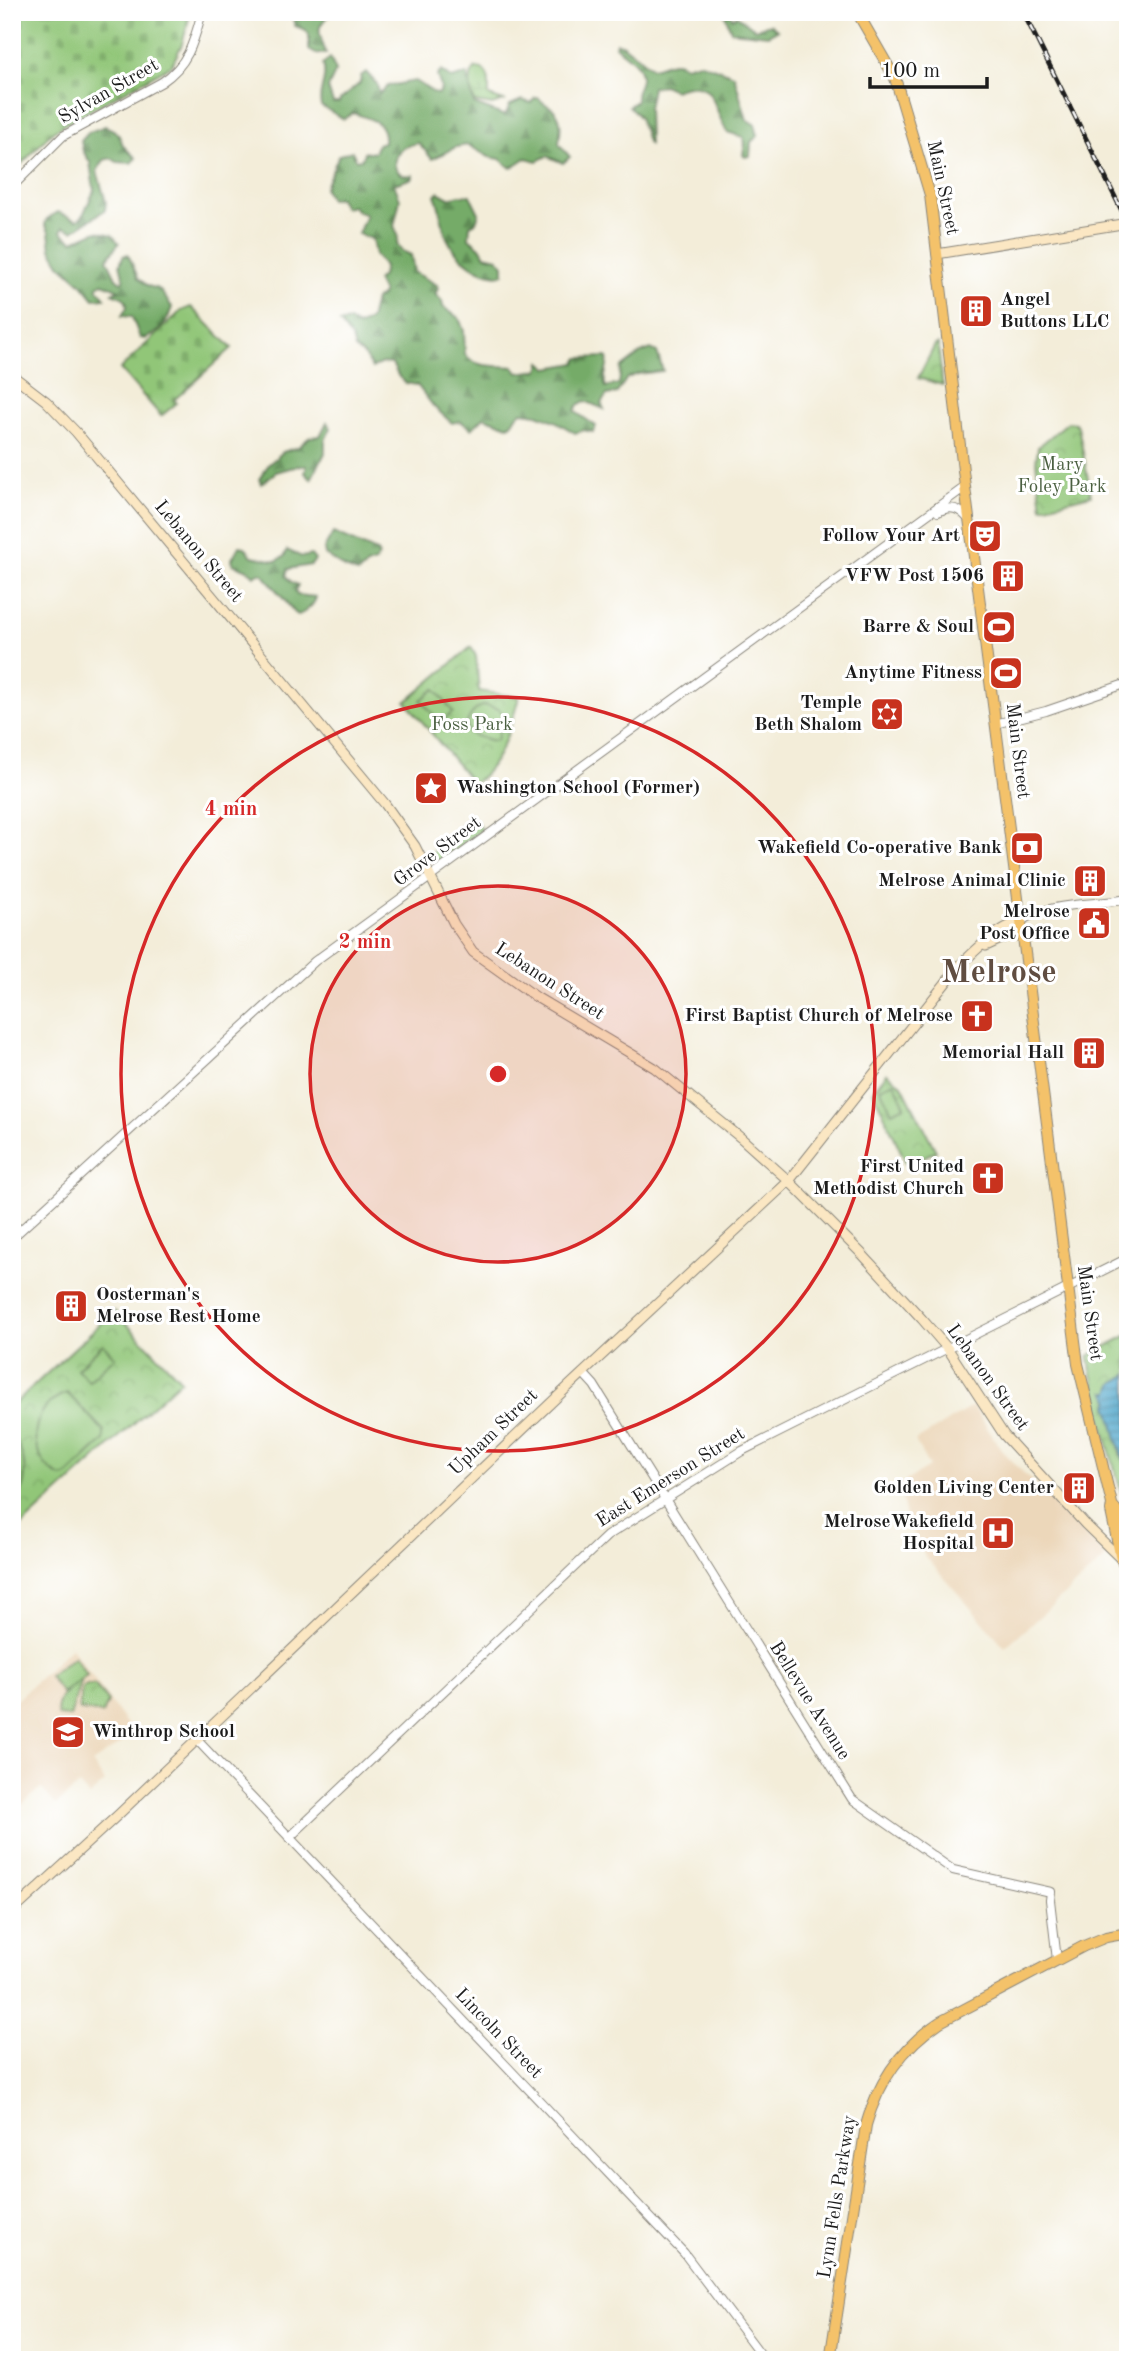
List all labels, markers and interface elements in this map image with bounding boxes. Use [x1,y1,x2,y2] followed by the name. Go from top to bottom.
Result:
[870,46,988,90] scale bar
[56,56,162,128] street label: Sylvan Street
[881,61,940,82] text: 100 m
[923,139,961,237] street label: Main Street
[1000,291,1109,332] place label: Angel Buttons LLC
[957,292,995,330] building icon: Angel Buttons LLC
[1017,456,1107,497] park label: Mary Foley Park
[150,498,246,606] street label: Lebanon Street
[966,517,1004,555] theatre icon: Follow Your Art
[822,527,960,546] place label: Follow Your Art
[989,557,1027,595] building icon: VFW Post 1506
[844,567,984,586] place label: VFW Post 1506
[980,608,1018,646] sports icon: Barre & Soul
[862,618,974,637] place label: Barre & Soul
[987,654,1025,692] sports icon: Anytime Fitness
[844,664,982,683] place label: Anytime Fitness
[754,694,862,735] place label: Temple Beth Shalom
[868,695,906,733] synagogue icon: Temple Beth Shalom
[1002,702,1032,800] street label: Main Street
[431,716,513,735] park label: Foss Park
[412,769,450,807] place icon: Washington School (Former)
[456,779,700,798] place label: Washington School (Former)
[205,799,257,820] text: 4 min
[391,813,485,891] street label: Grove Street
[1008,829,1046,867] bank icon: Wakefield Co-operative Bank
[757,839,1002,858] place label: Wakefield Co-operative Bank
[1071,862,1109,900] building icon: Melrose Animal Clinic
[878,872,1066,891] place label: Melrose Animal Clinic
[979,903,1070,944] place label: Melrose Post Office
[1075,904,1113,942] public building icon: Melrose Post Office
[339,932,391,953] text: 2 min
[491,940,607,1024] street label: Lebanon Street
[941,957,1057,990] district label: Melrose
[958,997,996,1035] church icon: First Baptist Church of Melrose
[685,1007,953,1026] place label: First Baptist Church of Melrose
[1070,1034,1108,1072] building icon: Memorial Hall
[942,1044,1064,1063] place label: Memorial Hall
[486,1062,510,1086] centre of rings
[813,1158,964,1199] place label: First United Methodist Church
[969,1159,1007,1197] church icon: First United Methodist Church
[1073,1264,1105,1362] street label: Main Street
[96,1286,261,1327] place label: Oosterman's Melrose Rest Home
[52,1287,90,1325] building icon: Oosterman's Melrose Rest Home
[942,1321,1032,1435] street label: Lebanon Street
[446,1386,542,1480] street label: Upham Street
[593,1425,749,1531] street label: East Emerson Street
[1060,1469,1098,1507] building icon: Golden Living Center
[873,1479,1054,1498] place label: Golden Living Center
[824,1513,974,1554] place label: MelroseWakefield Hospital
[979,1514,1017,1552] hospital icon: MelroseWakefield Hospital
[765,1639,853,1763] street label: Bellevue Avenue
[49,1713,87,1751] school or university icon: Winthrop School
[92,1723,235,1742] place label: Winthrop School
[451,1985,545,2083] street label: Lincoln Street
[816,2114,860,2280] street label: Lynn Fells Parkway

